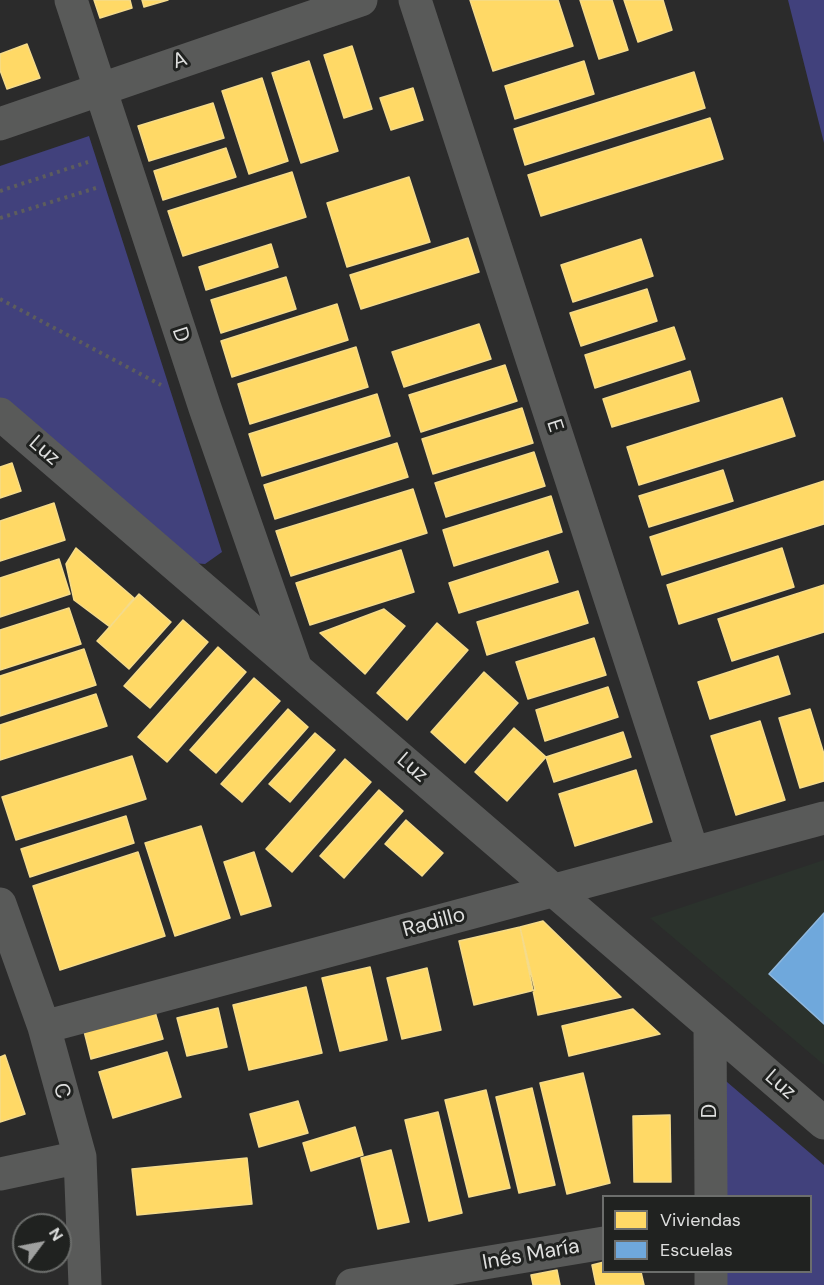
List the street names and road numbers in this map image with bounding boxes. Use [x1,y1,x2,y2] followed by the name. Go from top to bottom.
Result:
[169,47,191,75] street label: A
[166,324,194,346] street label: D
[540,416,568,436] street label: E
[23,431,65,471] street label: Luz
[391,748,433,788] street label: Luz
[400,903,468,943] street label: Radillo
[759,1065,801,1105] street label: Luz
[47,1080,75,1102] street label: C
[697,1104,723,1118] street label: D
[481,1234,581,1276] street label: Inés María

